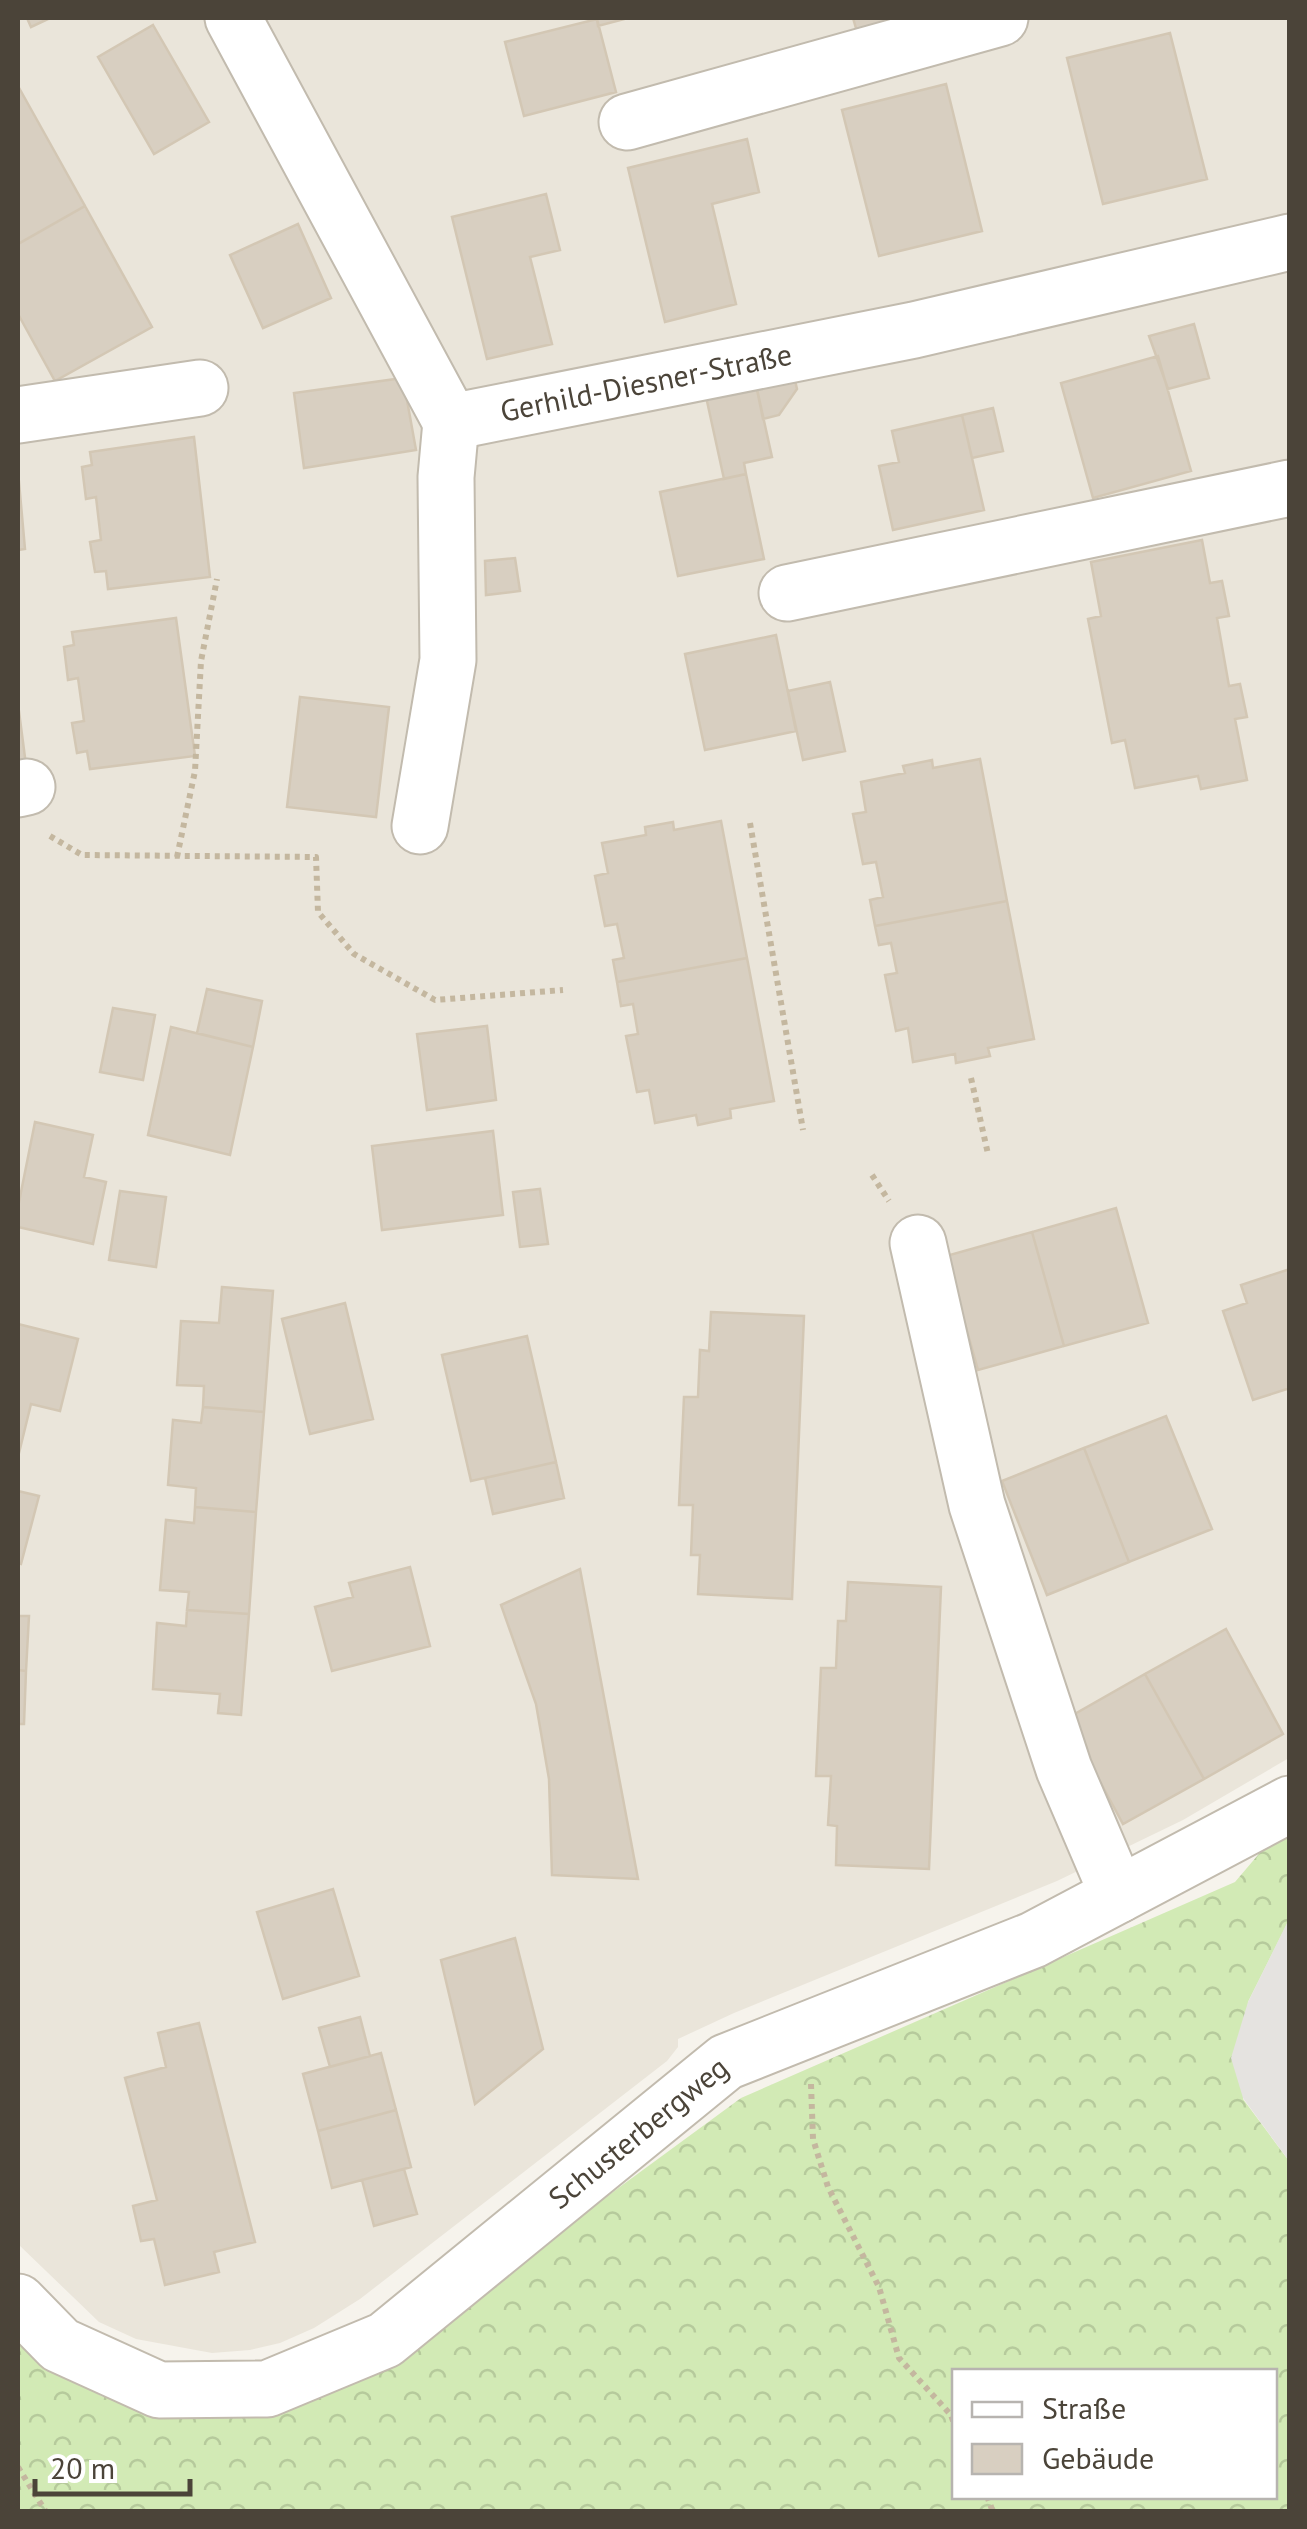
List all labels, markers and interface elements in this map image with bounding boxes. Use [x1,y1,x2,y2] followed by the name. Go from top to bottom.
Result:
[497,334,795,430] street label: Gerhild-Diesner-Straße
[540,2047,736,2217] street label: Schusterbergweg
[952,2369,1277,2499] legend
[1042,2388,1126,2427] text: Straße
[35,2434,190,2496] scale bar
[1042,2438,1154,2477] text: Gebäude
[50,2448,115,2487] text: 20 m

